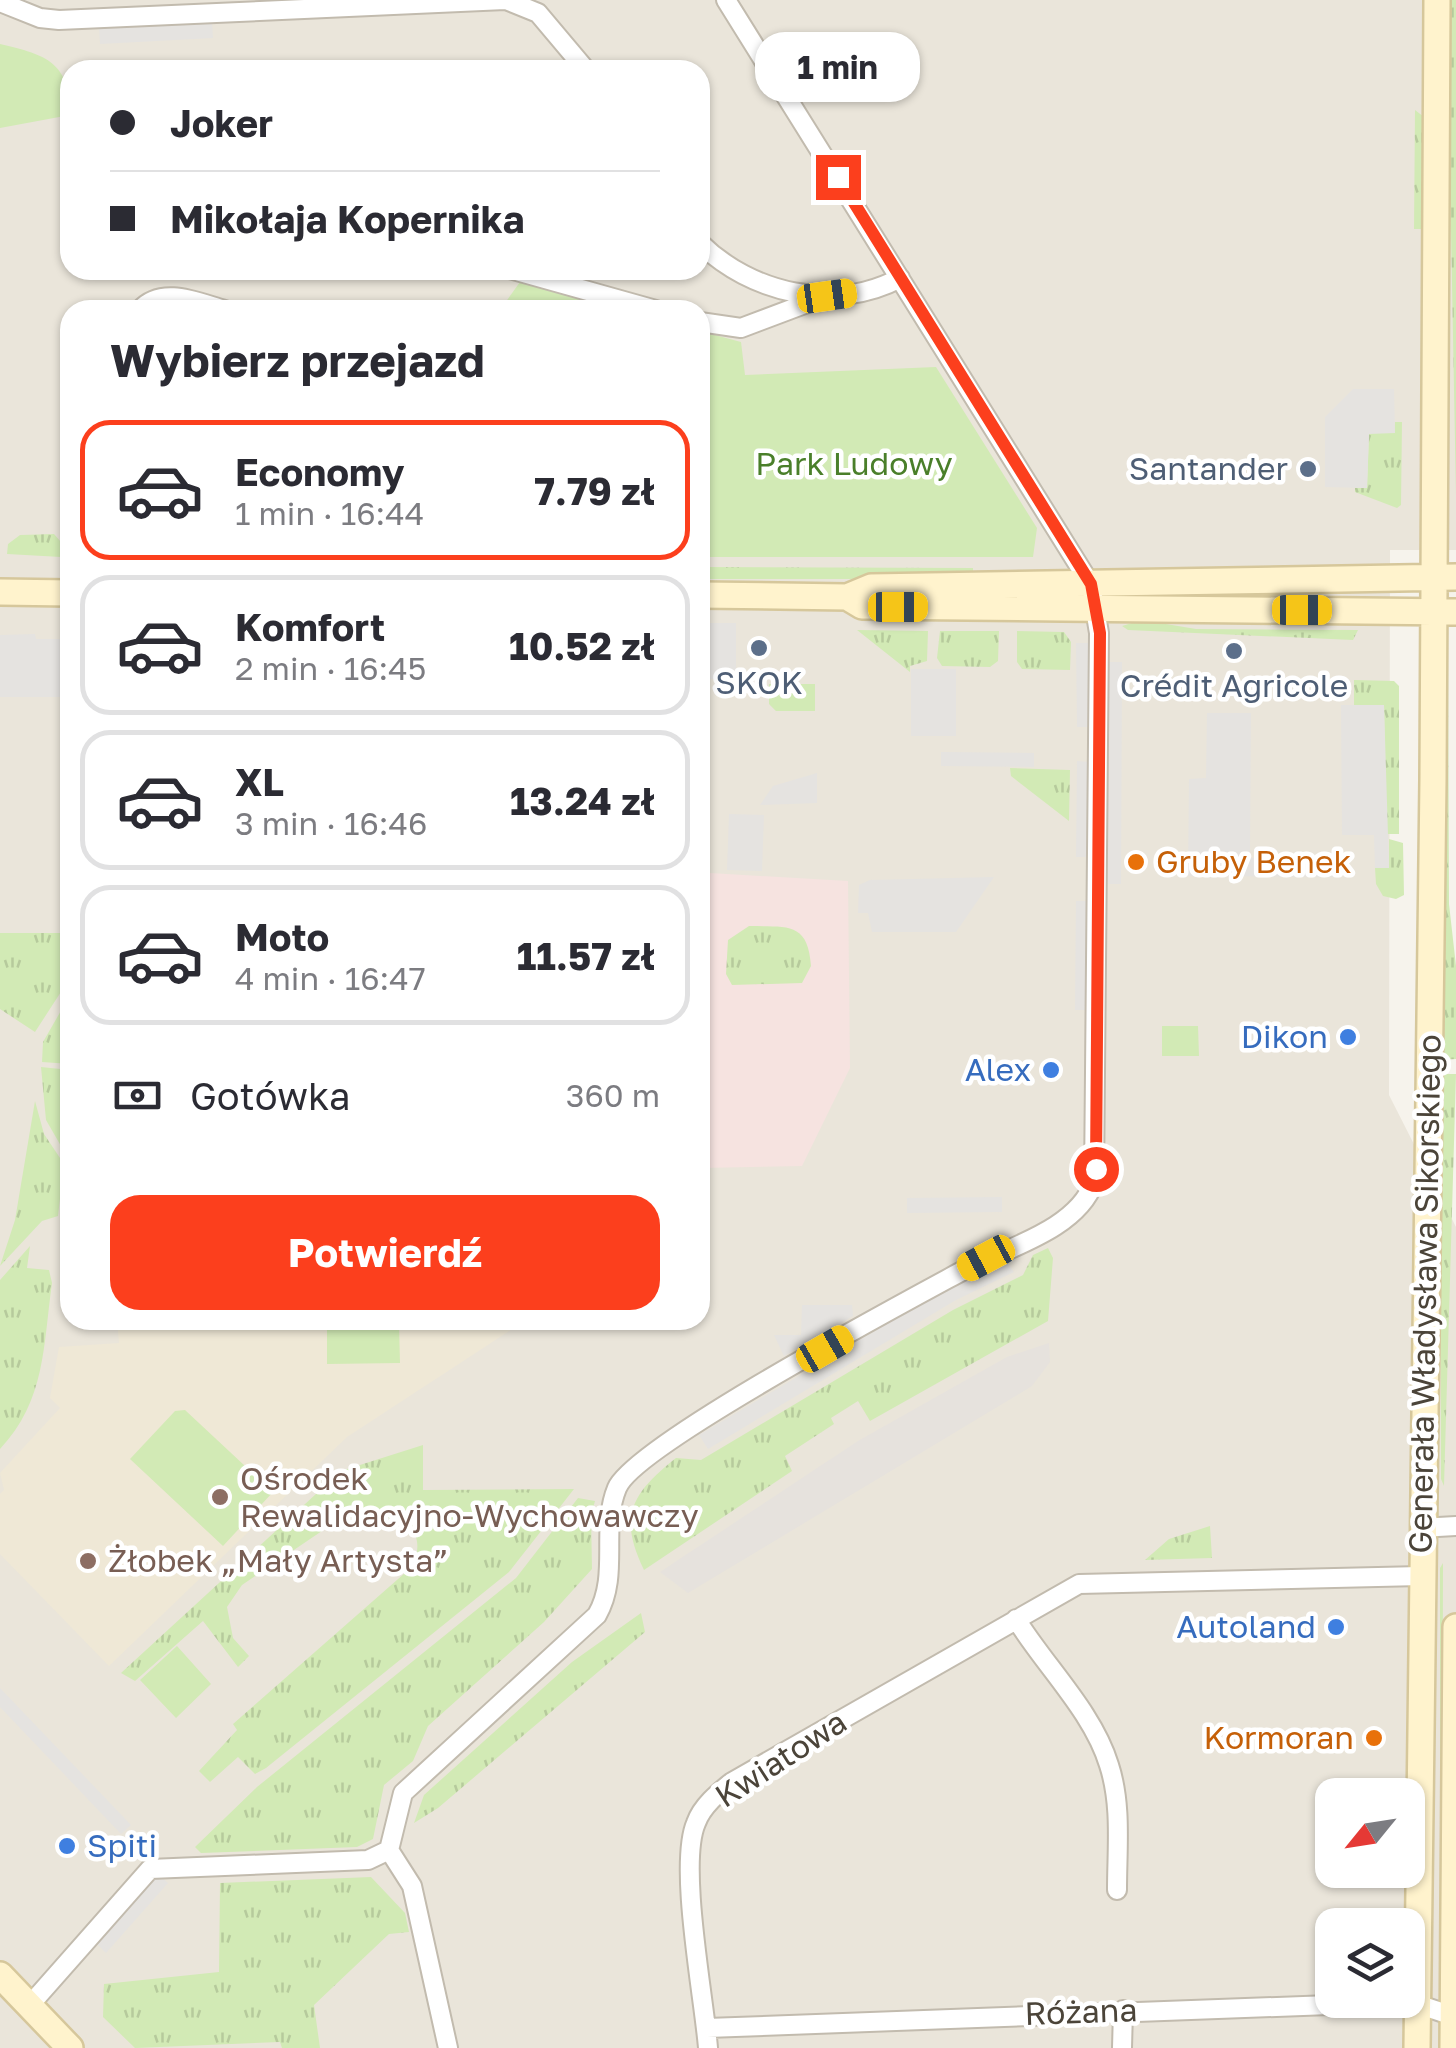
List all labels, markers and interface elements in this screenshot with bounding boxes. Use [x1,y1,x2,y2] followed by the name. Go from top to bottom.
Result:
[756,32,920,102] callout: 1 min
[797,48,878,86] text: 1 min
[170,100,273,145] text: Joker
[816,155,861,200] route end
[170,196,524,241] text: Mikołaja Kopernika
[795,277,859,315] car
[110,333,485,387] text: Wybierz przejazd
[755,444,953,482] park label: Park Ludowy
[115,445,205,535] icon: car
[235,449,404,494] text: Economy
[1129,449,1288,487] place label: Santander
[1297,458,1319,480] marker: Santander
[534,468,655,513] text: 7.79 zł
[235,494,424,532] text: 1 min · 16:44
[868,592,928,622] car
[1272,595,1332,625] car
[115,600,205,690] icon: car
[235,604,385,649] text: Komfort
[509,623,655,668] text: 10.52 zł
[748,637,770,659] marker: SKOK
[1223,640,1245,662] marker: Crédit Agricole
[235,649,426,687] text: 2 min · 16:45
[715,663,803,701] place label: SKOK
[1120,666,1348,704] place label: Crédit Agricole
[115,755,205,845] icon: car
[235,759,284,804] text: XL
[510,778,655,823] text: 13.24 zł
[235,804,427,842] text: 3 min · 16:46
[1156,842,1352,880] place label: Gruby Benek
[1125,851,1147,873] marker: Gruby Benek
[115,910,205,1000] icon: car
[235,914,329,959] text: Moto
[517,933,655,978] text: 11.57 zł
[235,959,426,997] text: 4 min · 16:47
[1241,1017,1328,1055] place label: Dikon
[1337,1026,1359,1048] marker: Dikon
[1400,1034,1448,1554] street label: Generała Władysława Sikorskiego
[965,1050,1031,1088] place label: Alex
[1040,1059,1062,1081] marker: Alex
[110,1068,165,1123] icon: cash
[190,1073,351,1118] text: Gotówka
[566,1076,660,1114] text: 360 m
[1074,1147,1119,1192] route start
[110,1195,660,1310] button: Potwierdź
[952,1231,1020,1285] car
[792,1321,858,1377] car
[240,1459,699,1534] place label: Ośrodek Rewalidacyjno-Wychowawczy
[209,1486,231,1508] marker: Ośrodek Rewalidacyjno-Wychowawczy
[108,1541,449,1579] place label: Żłobek „Mały Artysta”
[77,1550,99,1572] marker: Żłobek „Mały Artysta”
[1176,1607,1316,1645] place label: Autoland
[1325,1616,1347,1638] marker: Autoland
[708,1702,853,1815] street label: Kwiatowa
[1203,1718,1354,1756] place label: Kormoran
[1363,1727,1385,1749] marker: Kormoran
[1315,1778,1425,1888] north arrow
[1315,1778,1425,2018] map controls
[87,1826,157,1864] place label: Spiti
[56,1835,78,1857] marker: Spiti
[1315,1908,1425,2018] button: layers
[1024,1990,1138,2032] street label: Różana

